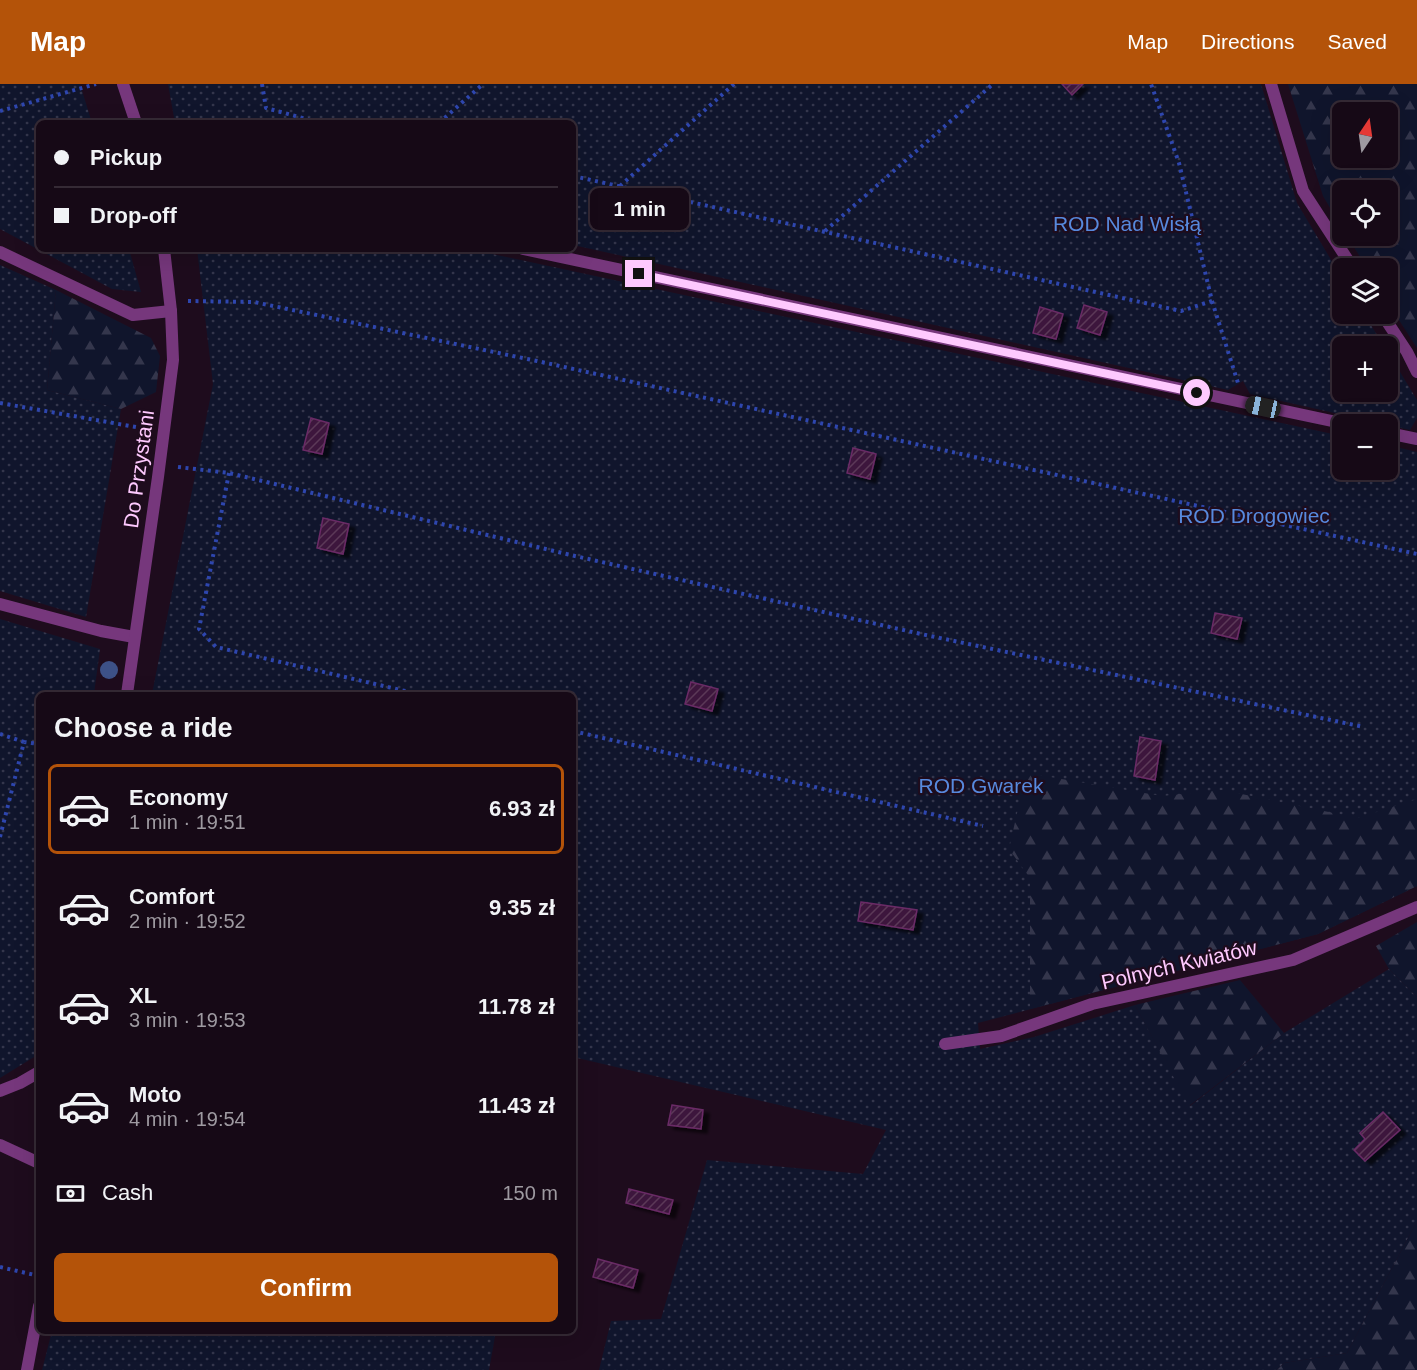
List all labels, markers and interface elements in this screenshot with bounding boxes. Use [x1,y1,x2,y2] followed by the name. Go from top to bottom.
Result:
[30,26,86,57] text: Map
[1127,30,1168,53] text: Map
[1201,30,1294,53] text: Directions
[1327,30,1387,53] text: Saved
[1332,102,1398,168] north arrow
[1332,102,1398,480] map controls
[90,145,162,170] text: Pickup
[1332,180,1398,246] button: locate
[590,187,688,229] callout: 1 min
[613,198,666,220] text: 1 min
[90,203,177,228] text: Drop-off
[1053,212,1201,235] park label: ROD Nad Wisłą
[1332,258,1398,324] button: layers
[625,260,652,287] route end
[1332,336,1398,402] button: +
[1183,379,1210,406] route start
[1244,394,1282,420] car
[119,408,158,529] street label: Do Przystani
[1332,414,1398,480] button: −
[1178,504,1330,527] park label: ROD Drogowiec
[54,713,233,743] text: Choose a ride
[919,774,1044,797] park label: ROD Gwarek
[57,782,111,836] icon: car
[129,785,228,810] text: Economy
[489,796,555,821] text: 6.93 zł
[129,811,246,833] text: 1 min · 19:51
[57,881,111,935] icon: car
[129,884,215,909] text: Comfort
[489,895,555,920] text: 9.35 zł
[129,910,246,932] text: 2 min · 19:52
[1099,935,1260,994] street label: Polnych Kwiatów
[57,980,111,1034] icon: car
[129,983,157,1008] text: XL
[478,994,555,1019] text: 11.78 zł
[129,1009,246,1031] text: 3 min · 19:53
[57,1079,111,1133] icon: car
[129,1082,182,1107] text: Moto
[478,1093,555,1118] text: 11.43 zł
[129,1108,246,1130] text: 4 min · 19:54
[54,1177,87,1210] icon: cash
[102,1180,153,1205] text: Cash
[502,1182,558,1204] text: 150 m
[54,1253,558,1322] button: Confirm

